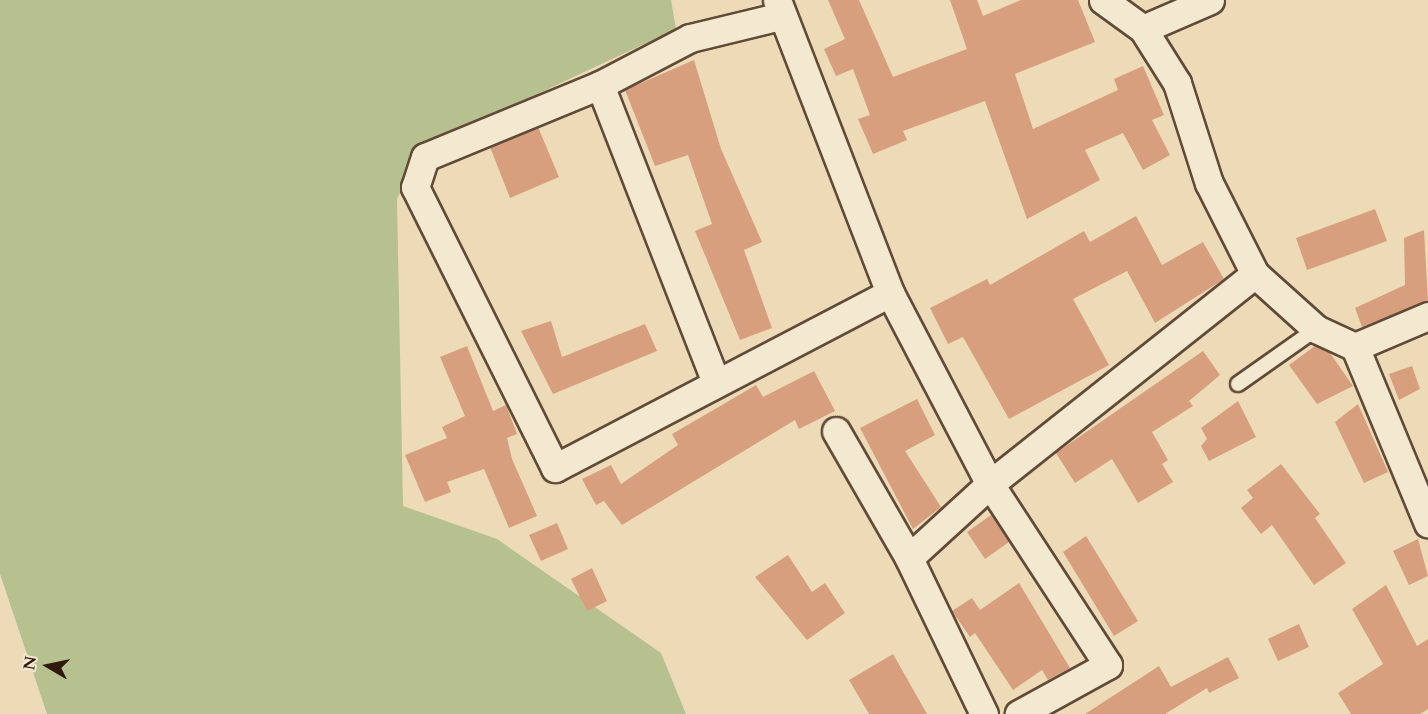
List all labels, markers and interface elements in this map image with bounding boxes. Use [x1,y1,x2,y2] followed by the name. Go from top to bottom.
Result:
[18,636,78,696] north arrow
[18,655,42,672] text: N

